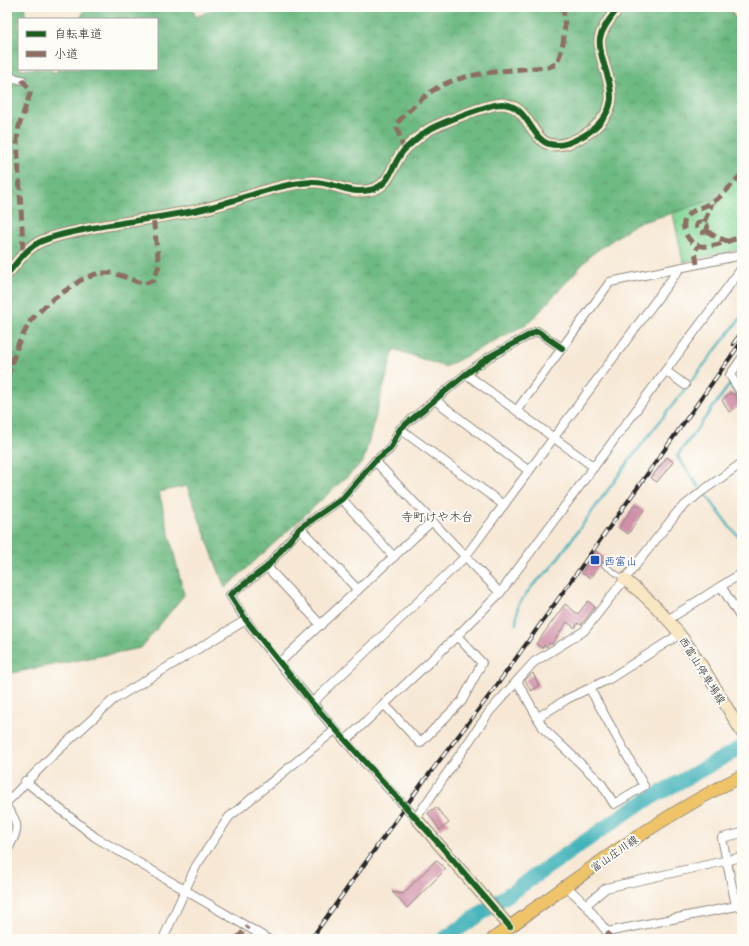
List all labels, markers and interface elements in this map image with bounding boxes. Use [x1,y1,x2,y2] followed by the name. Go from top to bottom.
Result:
[18,18,158,70] legend
[54,24,102,42] text: 自転車道
[54,44,78,62] text: 小道
[401,507,473,525] district label: 寺町けや木台
[604,552,637,569] place label: 西富山
[589,554,601,566] marker: 西富山
[675,633,731,707] street label: 西富山停車場線
[587,830,641,876] street label: 富山庄川線

